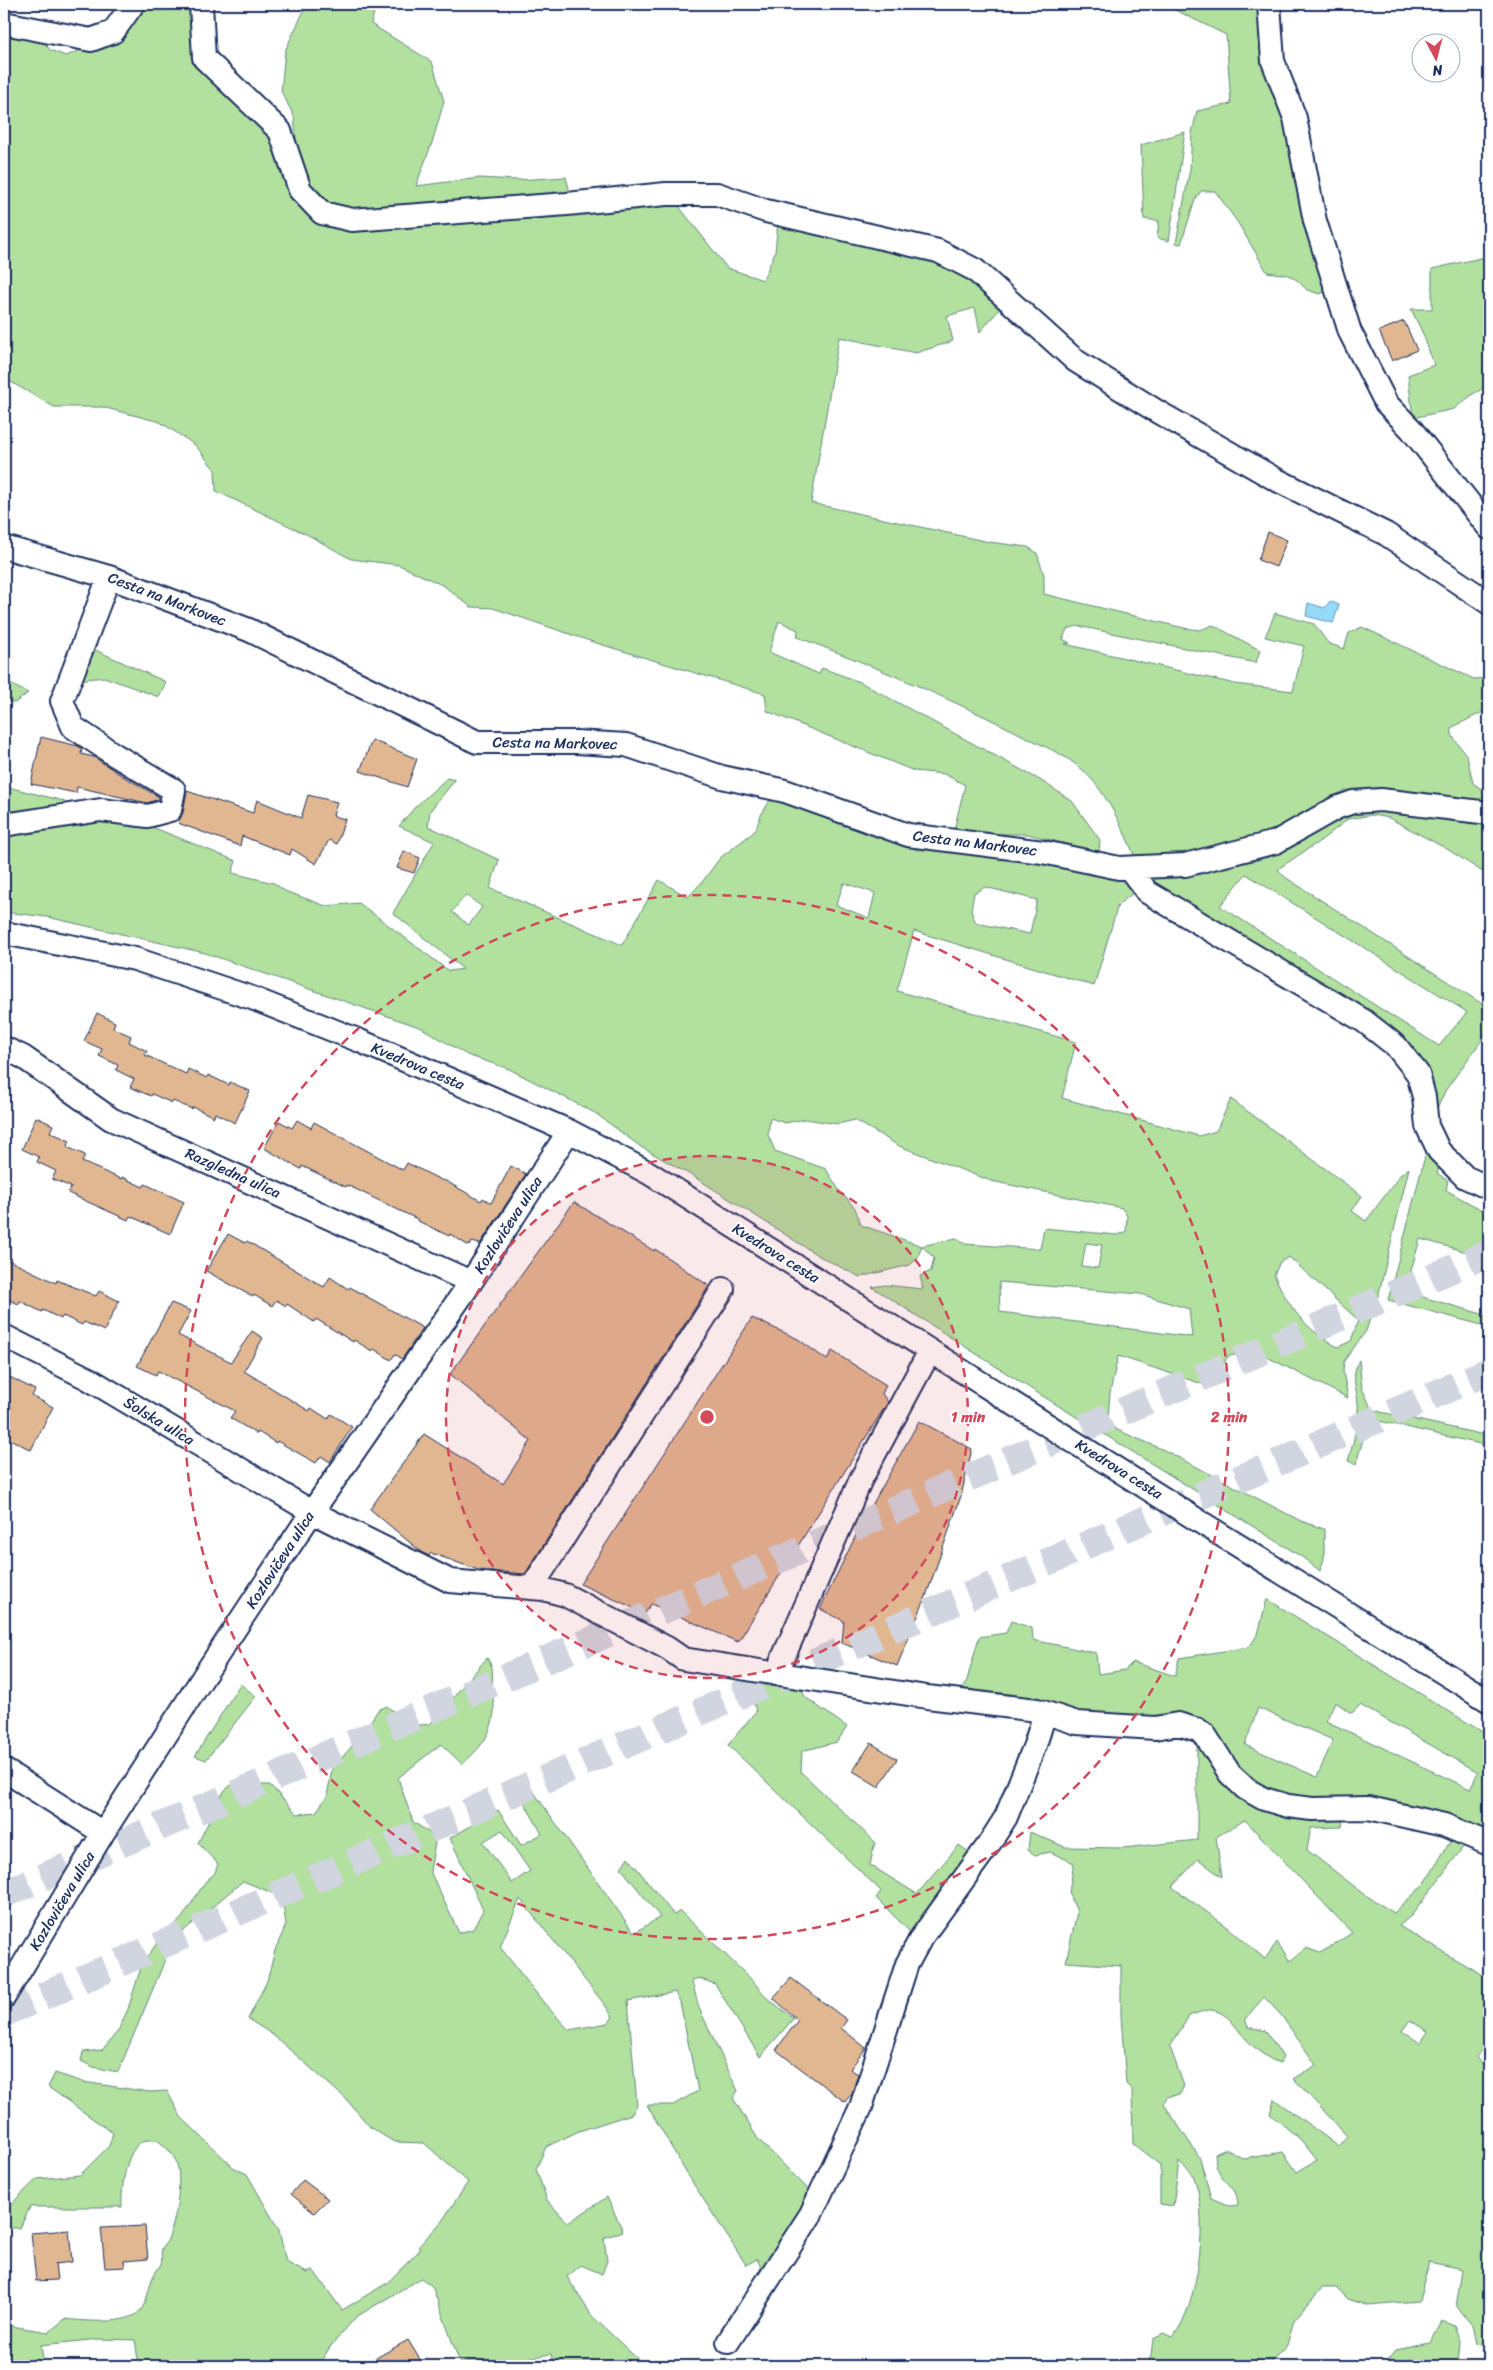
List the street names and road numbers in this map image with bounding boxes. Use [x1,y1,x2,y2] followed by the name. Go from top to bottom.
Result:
[104,565,230,634] street label: Cesta na Markovec
[492,729,618,757] street label: Cesta na Markovec
[912,822,1039,864] street label: Cesta na Markovec
[367,1035,469,1098] street label: Kvedrova cesta
[181,1140,285,1206] street label: Razgledna ulica
[467,1171,550,1279] street label: Kozlovičeva ulica
[727,1216,825,1291] street label: Kvedrova cesta
[118,1389,200,1453] street label: Šolska ulica
[1070,1432,1168,1507] street label: Kvedrova cesta
[239,1506,322,1614] street label: Kozlovičeva ulica
[22,1846,102,1956] street label: Kozlovičeva ulica

